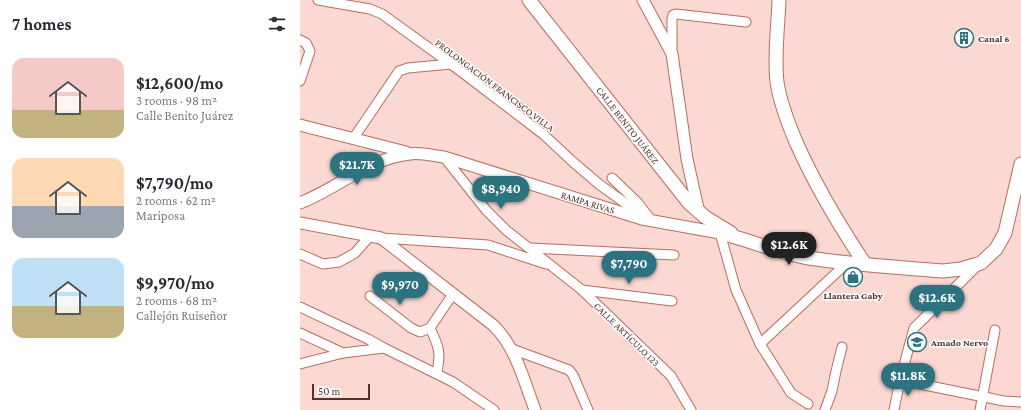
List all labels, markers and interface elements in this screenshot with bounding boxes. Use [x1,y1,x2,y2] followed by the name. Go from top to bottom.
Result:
[266,13,288,35] icon: filters
[12,15,71,34] text: 7 homes
[953,27,975,49] building icon: Canal 6
[978,33,1010,44] place label: Canal 6
[433,37,557,134] street label: PROLONGACIÓN FRANCISCO VILLA
[44,74,92,122] icon: home
[136,74,223,93] text: $12,600/mo
[594,85,661,166] street label: CALLE BENITO JUÁREZ
[136,93,217,108] text: 3 rooms · 98 m²
[136,108,233,123] text: Calle Benito Juárez
[324,152,390,186] pin: $21.7K
[339,157,375,172] text: $21.7K
[44,174,92,222] icon: home
[136,174,213,193] text: $7,790/mo
[468,176,534,210] pin: $8,940
[481,181,521,196] text: $8,940
[560,189,616,216] street label: RAMPA RIVAS
[136,193,216,208] text: 2 rooms · 62 m²
[136,208,185,223] text: Mariposa
[756,232,822,266] pin: $12.6K
[771,237,807,252] text: $12.6K
[596,251,662,285] pin: $7,790
[611,256,647,271] text: $7,790
[842,266,864,288] shop icon: Llantera Gaby
[367,272,433,306] pin: $9,970
[44,274,92,322] icon: home
[136,274,214,293] text: $9,970/mo
[381,277,419,292] text: $9,970
[904,285,970,319] pin: $12.6K
[823,290,883,301] place label: Llantera Gaby
[919,290,955,305] text: $12.6K
[136,293,217,308] text: 2 rooms · 68 m²
[592,300,662,369] street label: CALLE ARTÍCULO 123
[136,308,227,323] text: Callejón Ruiseñor
[906,331,928,353] school or university icon: Amado Nervo
[930,337,988,348] place label: Amado Nervo
[875,363,941,397] pin: $11.8K
[890,368,926,383] text: $11.8K
[312,382,370,401] scale bar
[318,385,340,397] text: 50 m

